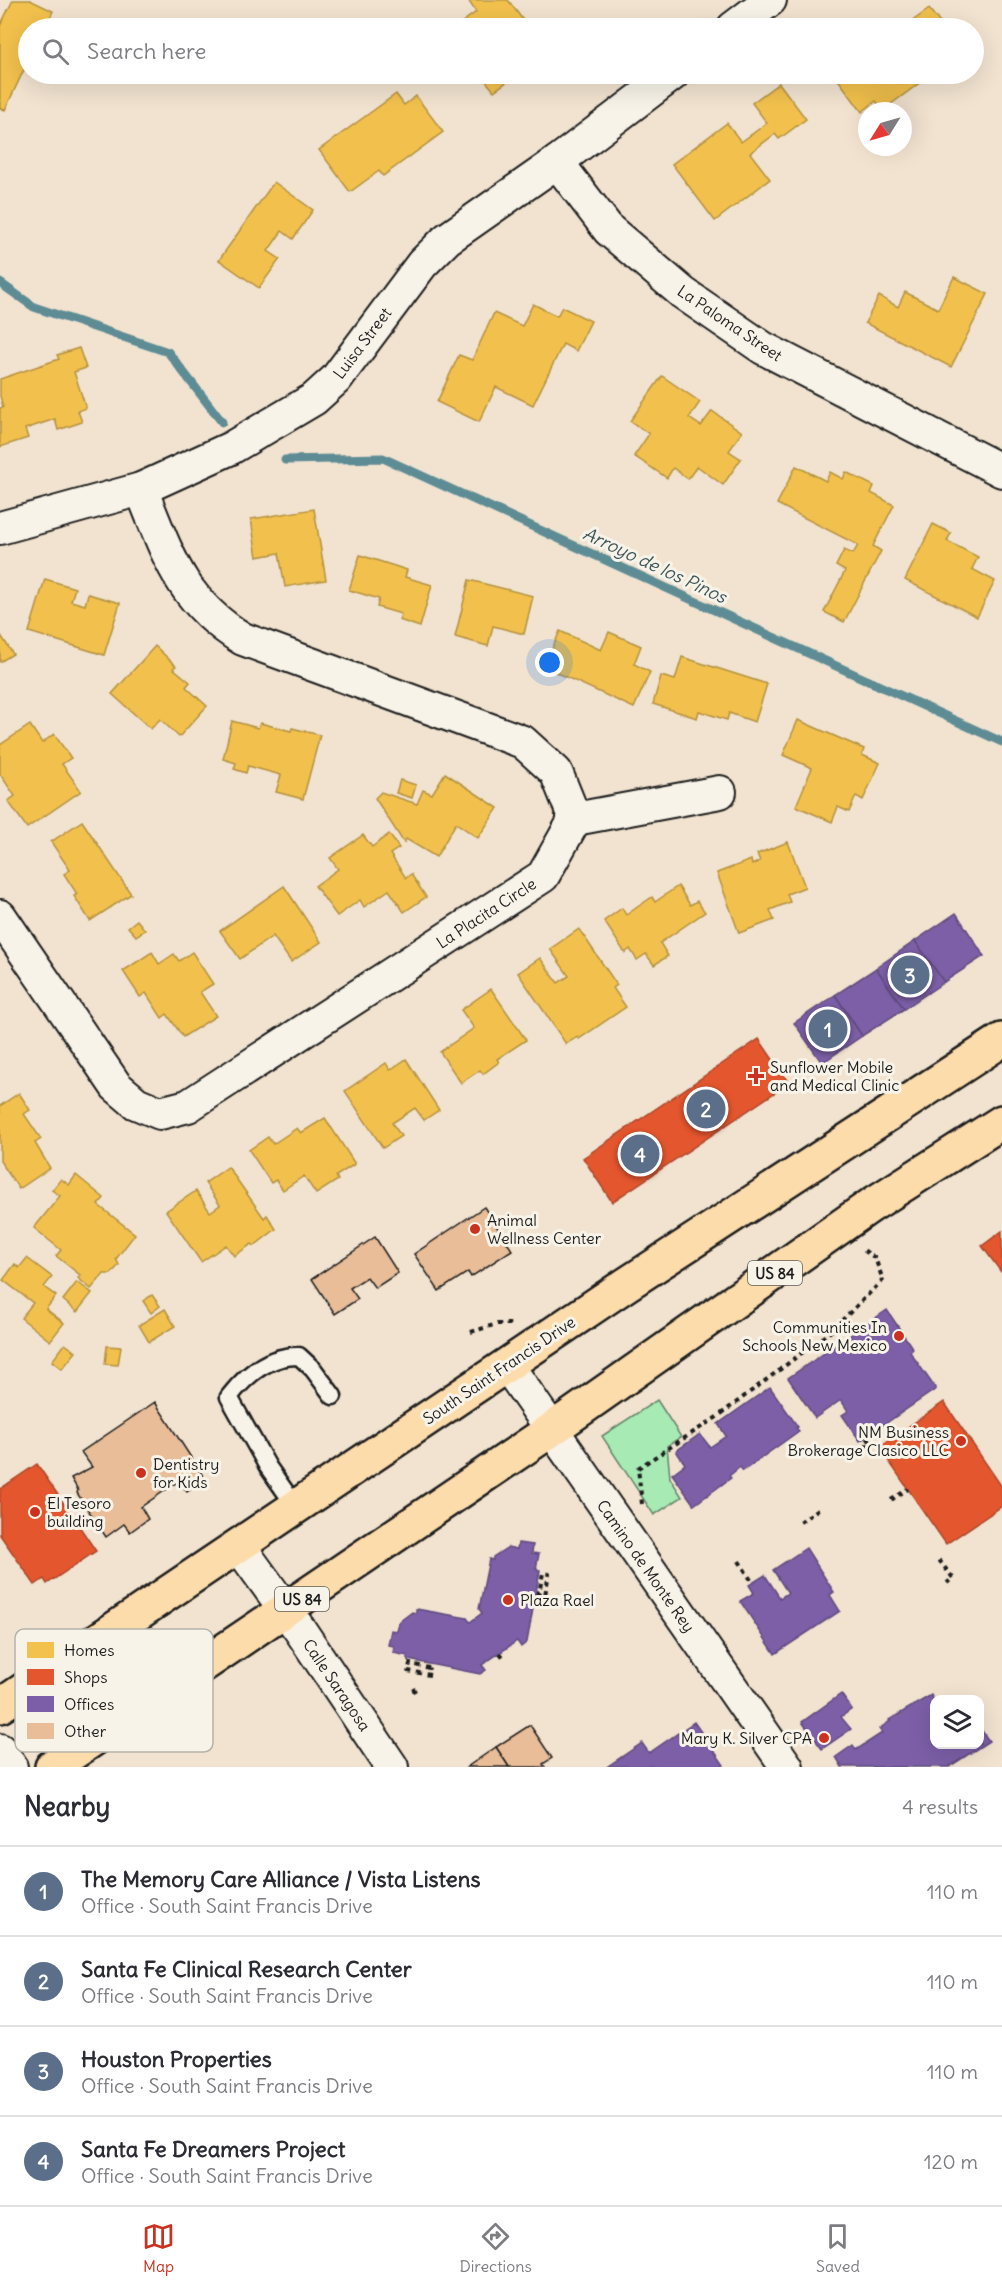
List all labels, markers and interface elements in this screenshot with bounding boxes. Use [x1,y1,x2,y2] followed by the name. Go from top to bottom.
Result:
[18,18,984,84] search box
[39,35,72,68] icon: search
[87,37,206,65] text: Search here
[858,102,912,156] north arrow
[674,281,787,366] street label: La Paloma Street
[329,303,396,383] street label: Luisa Street
[580,522,732,609] water label: Arroyo de los Pinos
[535,648,564,677] your location
[432,873,540,953] street label: La Placita Circle
[890,952,930,998] pin: 3
[808,1006,848,1052] pin: 1
[770,1057,899,1095] place label: Sunflower Mobile and Medical Clinic
[747,1067,765,1085] marker: Sunflower Mobile and Medical Clinic
[686,1086,726,1132] pin: 2
[620,1132,660,1176] pin: 4
[487,1210,602,1248] place label: Animal Wellness Center
[468,1222,482,1236] marker: Animal Wellness Center
[748,1261,802,1285] road number: US 84
[419,1312,579,1428] street label: South Saint Francis Drive
[742,1317,887,1355] place label: Communities In Schools New Mexico
[892,1329,906,1343] marker: Communities In Schools New Mexico
[787,1422,949,1460] place label: NM Business Brokerage Clasico LLC
[954,1434,968,1448] marker: NM Business Brokerage Clasico LLC
[153,1454,219,1492] place label: Dentistry for Kids
[134,1466,148,1480] marker: Dentistry for Kids
[47,1493,111,1531] place label: El Tesoro building
[593,1496,699,1636] street label: Camino de Monte Rey
[28,1505,42,1519] marker: El Tesoro building
[275,1587,329,1611] road number: US 84
[520,1590,594,1610] place label: Plaza Rael
[501,1593,515,1607] marker: Plaza Rael
[15,1629,213,1752] legend
[299,1635,375,1735] street label: Calle Saragosa
[64,1640,114,1660] text: Homes
[64,1667,108,1687] text: Shops
[64,1694,114,1714] text: Offices
[930,1695,984,1749] map controls
[930,1695,984,1749] button: layers
[64,1721,107,1741] text: Other
[681,1728,812,1748] place label: Mary K. Silver CPA
[817,1731,831,1745] marker: Mary K. Silver CPA
[24,1790,110,1823] text: Nearby
[902,1794,978,1819] text: 4 results
[81,1865,480,1893] text: The Memory Care Alliance / Vista Listens
[40,1879,47,1904] text: 1
[927,1879,978,1904] text: 110 m
[81,1893,373,1918] text: Office · South Saint Francis Drive
[81,1955,412,1983] text: Santa Fe Clinical Research Center
[38,1969,49,1994] text: 2
[927,1969,978,1994] text: 110 m
[81,1983,373,2008] text: Office · South Saint Francis Drive
[81,2045,272,2073] text: Houston Properties
[38,2059,49,2084] text: 3
[927,2059,978,2084] text: 110 m
[81,2073,373,2098] text: Office · South Saint Francis Drive
[81,2135,345,2163] text: Santa Fe Dreamers Project
[38,2149,49,2174] text: 4
[924,2149,978,2174] text: 120 m
[81,2163,373,2188] text: Office · South Saint Francis Drive
[142,2220,175,2276] tab: Map
[459,2220,532,2276] tab: Directions
[816,2220,860,2276] tab: Saved

